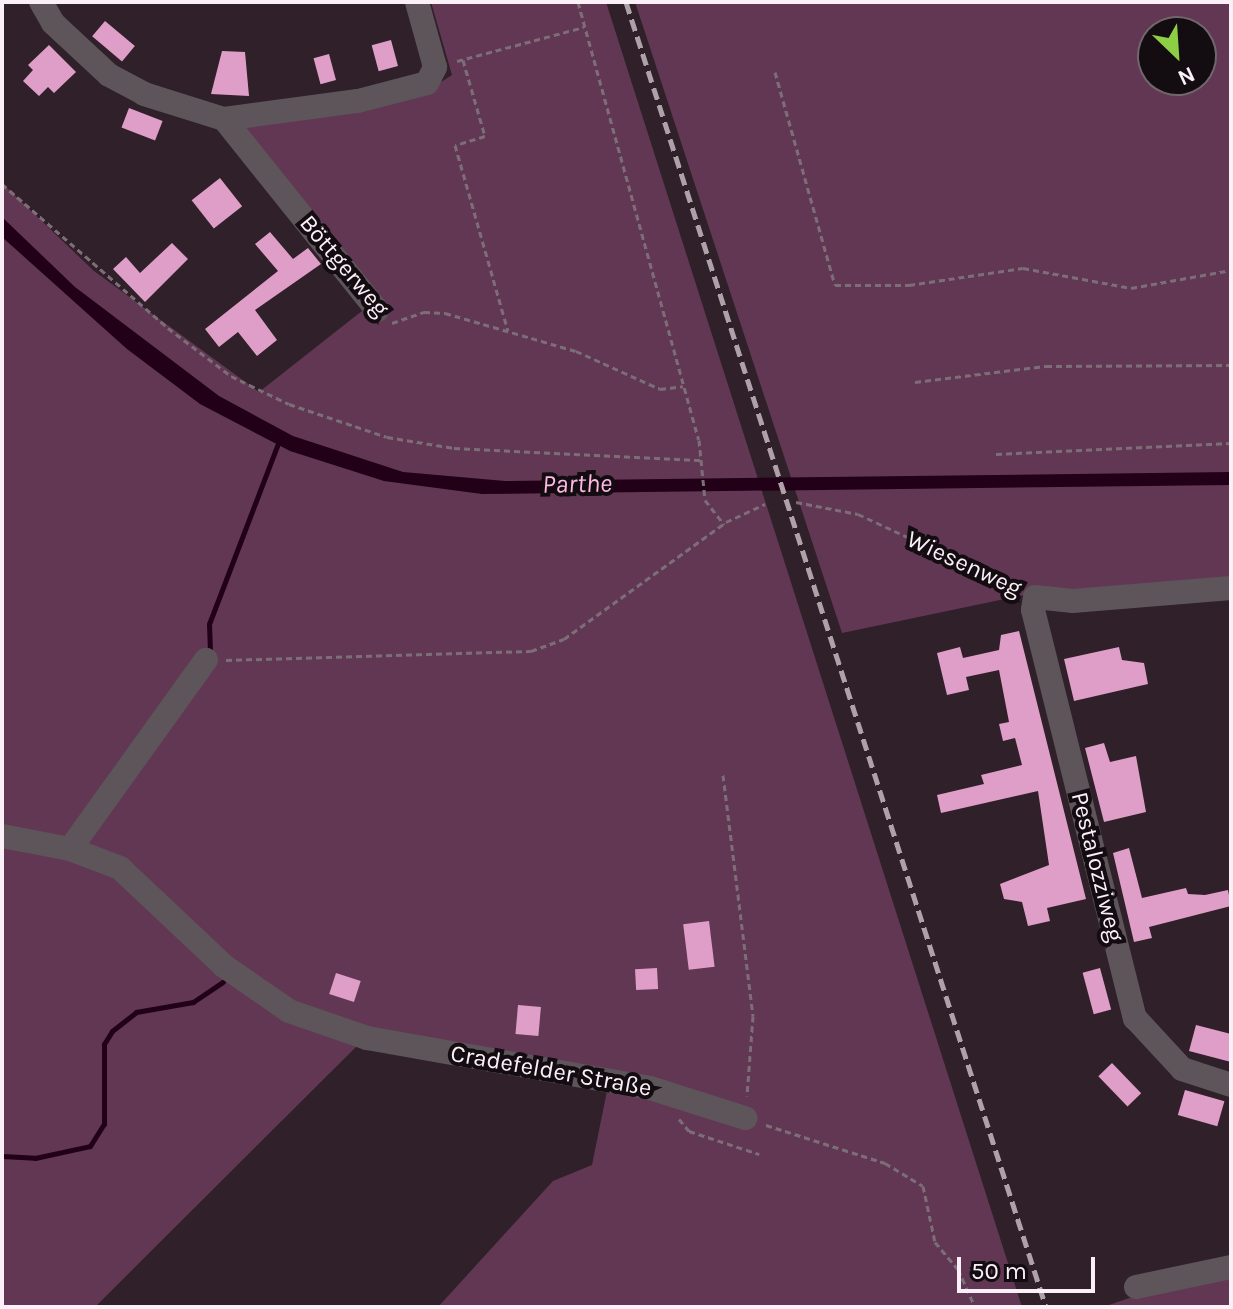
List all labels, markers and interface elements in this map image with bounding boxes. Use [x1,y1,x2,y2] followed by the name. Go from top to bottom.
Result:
[1137,16,1217,96] north arrow
[1174,61,1199,91] text: N
[293,209,395,323] street label: Böttgerweg
[542,468,612,500] water label: Parthe
[902,525,1026,603] street label: Wiesenweg
[1064,789,1130,945] street label: Pestalozziweg
[448,1039,654,1103] street label: Cradefelder Straße
[961,1241,1099,1291] scale bar
[971,1257,1027,1285] text: 50 m

